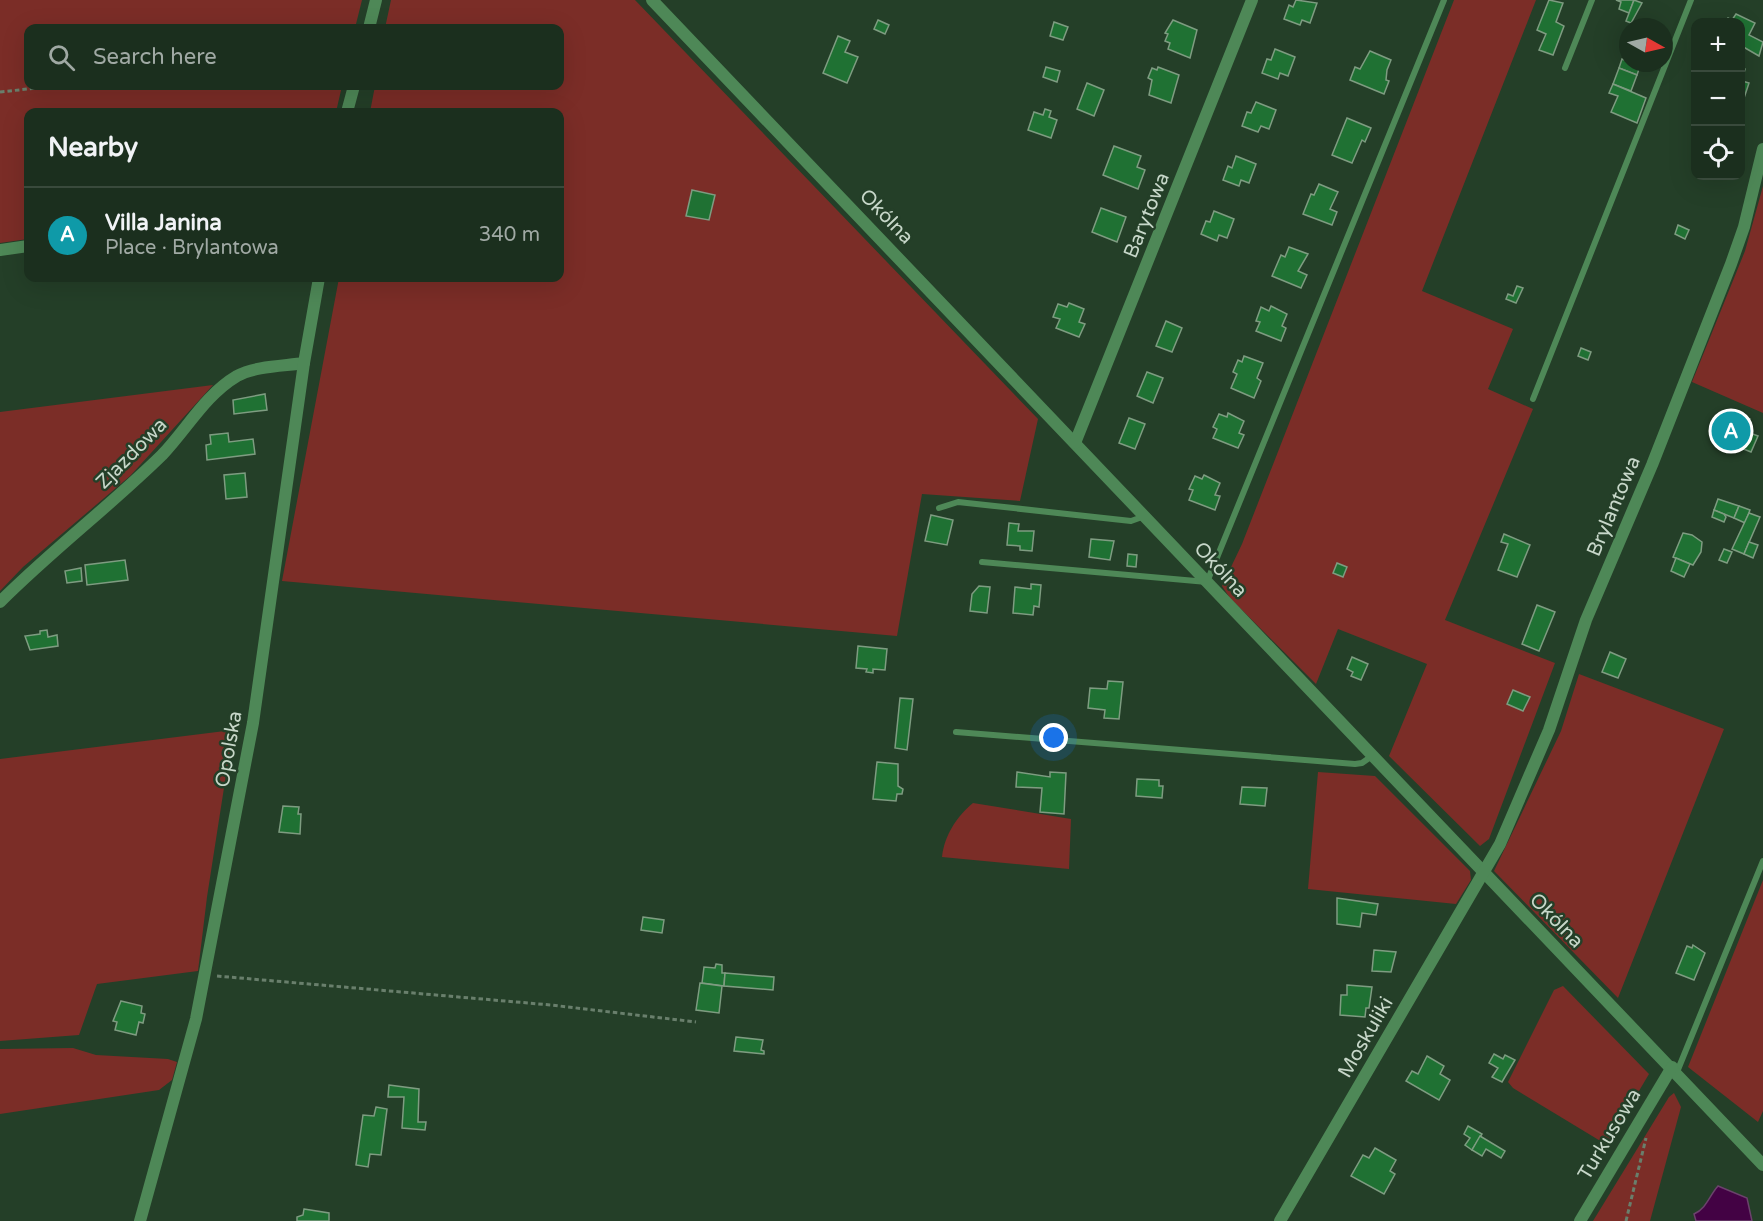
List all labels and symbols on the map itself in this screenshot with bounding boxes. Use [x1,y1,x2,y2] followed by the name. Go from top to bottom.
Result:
[1619,18,1673,72] north arrow
[1119,169,1175,262] street label: Barytowa
[854,184,918,249] street label: Okólna
[1712,408,1750,454] pin: A
[91,413,172,494] street label: Zjazdowa
[1582,453,1646,560] street label: Brylantowa
[1189,537,1252,602] street label: Okólna
[210,709,248,789] street label: Opolska
[1039,723,1068,752] your location
[1524,888,1588,953] street label: Okólna
[1333,993,1399,1082] street label: Moskuliki
[1573,1084,1647,1185] street label: Turkusowa

